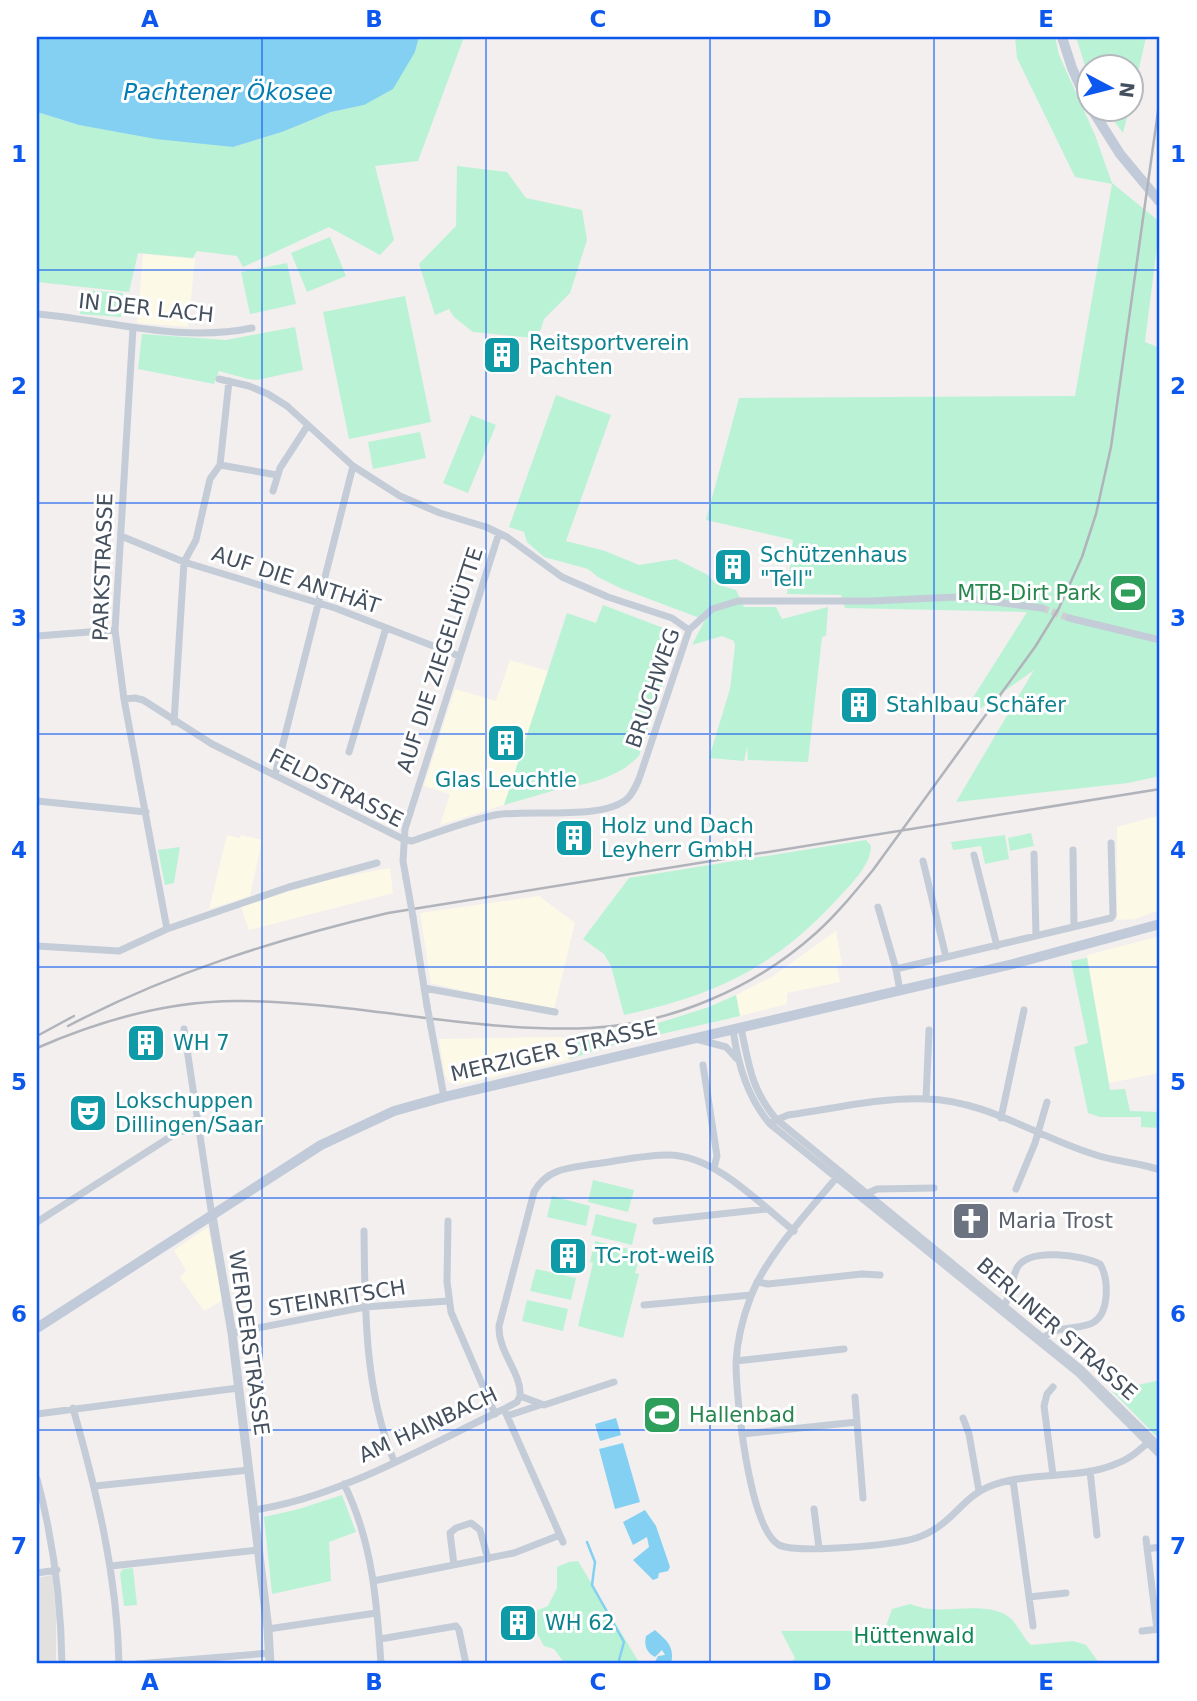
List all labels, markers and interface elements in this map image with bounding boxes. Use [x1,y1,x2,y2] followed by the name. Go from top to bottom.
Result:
[141,6,159,32] text: A
[365,6,383,32] text: B
[590,6,606,32] text: C
[812,6,832,32] text: D
[1038,6,1054,32] text: E
[1074,52,1144,122] north arrow
[123,78,333,105] water label: Pachtener Ökosee
[1115,81,1139,99] text: N
[11,141,27,167] text: 1
[1170,141,1186,167] text: 1
[77,289,215,327] street label: IN DER LACH
[529,331,689,379] place label: Reitsportverein Pachten
[481,334,523,376] building icon: Reitsportverein Pachten
[11,373,27,399] text: 2
[1170,373,1186,399] text: 2
[88,493,118,641] street label: PARKSTRASSE
[209,541,383,619] street label: AUF DIE ANTHÄT
[760,543,907,591] place label: Schützenhaus "Tell"
[391,544,488,776] street label: AUF DIE ZIEGELHÜTTE
[712,546,754,588] building icon: Schützenhaus "Tell"
[1107,572,1149,614] sports icon: MTB-Dirt Park
[957,581,1102,605] place label: MTB-Dirt Park
[11,605,27,631] text: 3
[1170,605,1186,631] text: 3
[621,625,685,751] street label: BRUCHWEG
[838,684,880,726] building icon: Stahlbau Schäfer
[886,693,1066,717] place label: Stahlbau Schäfer
[485,722,527,764] building icon: Glas Leuchtle
[265,744,407,832] street label: FELDSTRASSE
[435,768,577,792] place label: Glas Leuchtle
[601,814,754,862] place label: Holz und Dach Leyherr GmbH
[553,817,595,859] building icon: Holz und Dach Leyherr GmbH
[11,837,27,863] text: 4
[1170,837,1186,863] text: 4
[448,1016,660,1086] street label: MERZIGER STRASSE
[125,1022,167,1064] building icon: WH 7
[173,1031,230,1055] place label: WH 7
[11,1069,27,1095] text: 5
[1170,1069,1186,1095] text: 5
[115,1089,263,1137] place label: Lokschuppen Dillingen/Saar
[67,1092,109,1134] theatre icon: Lokschuppen Dillingen/Saar
[950,1200,992,1242] church icon: Maria Trost
[998,1209,1113,1233] place label: Maria Trost
[547,1235,589,1277] building icon: TC-rot-weiß
[594,1244,715,1268] place label: TC-rot-weiß
[224,1249,274,1437] street label: WERDERSTRASSE
[972,1253,1142,1405] street label: BERLINER STRASSE
[267,1275,407,1321] street label: STEINRITSCH
[11,1301,27,1327] text: 6
[1170,1301,1186,1327] text: 6
[355,1382,501,1468] street label: AM HAINBACH
[641,1394,683,1436] sports icon: Hallenbad
[689,1403,795,1427] place label: Hallenbad
[11,1533,27,1559] text: 7
[1170,1533,1186,1559] text: 7
[497,1602,539,1644] building icon: WH 62
[545,1611,615,1635] place label: WH 62
[853,1624,975,1648] park label: Hüttenwald
[141,1669,159,1695] text: A
[365,1669,383,1695] text: B
[590,1669,606,1695] text: C
[812,1669,832,1695] text: D
[1038,1669,1054,1695] text: E

